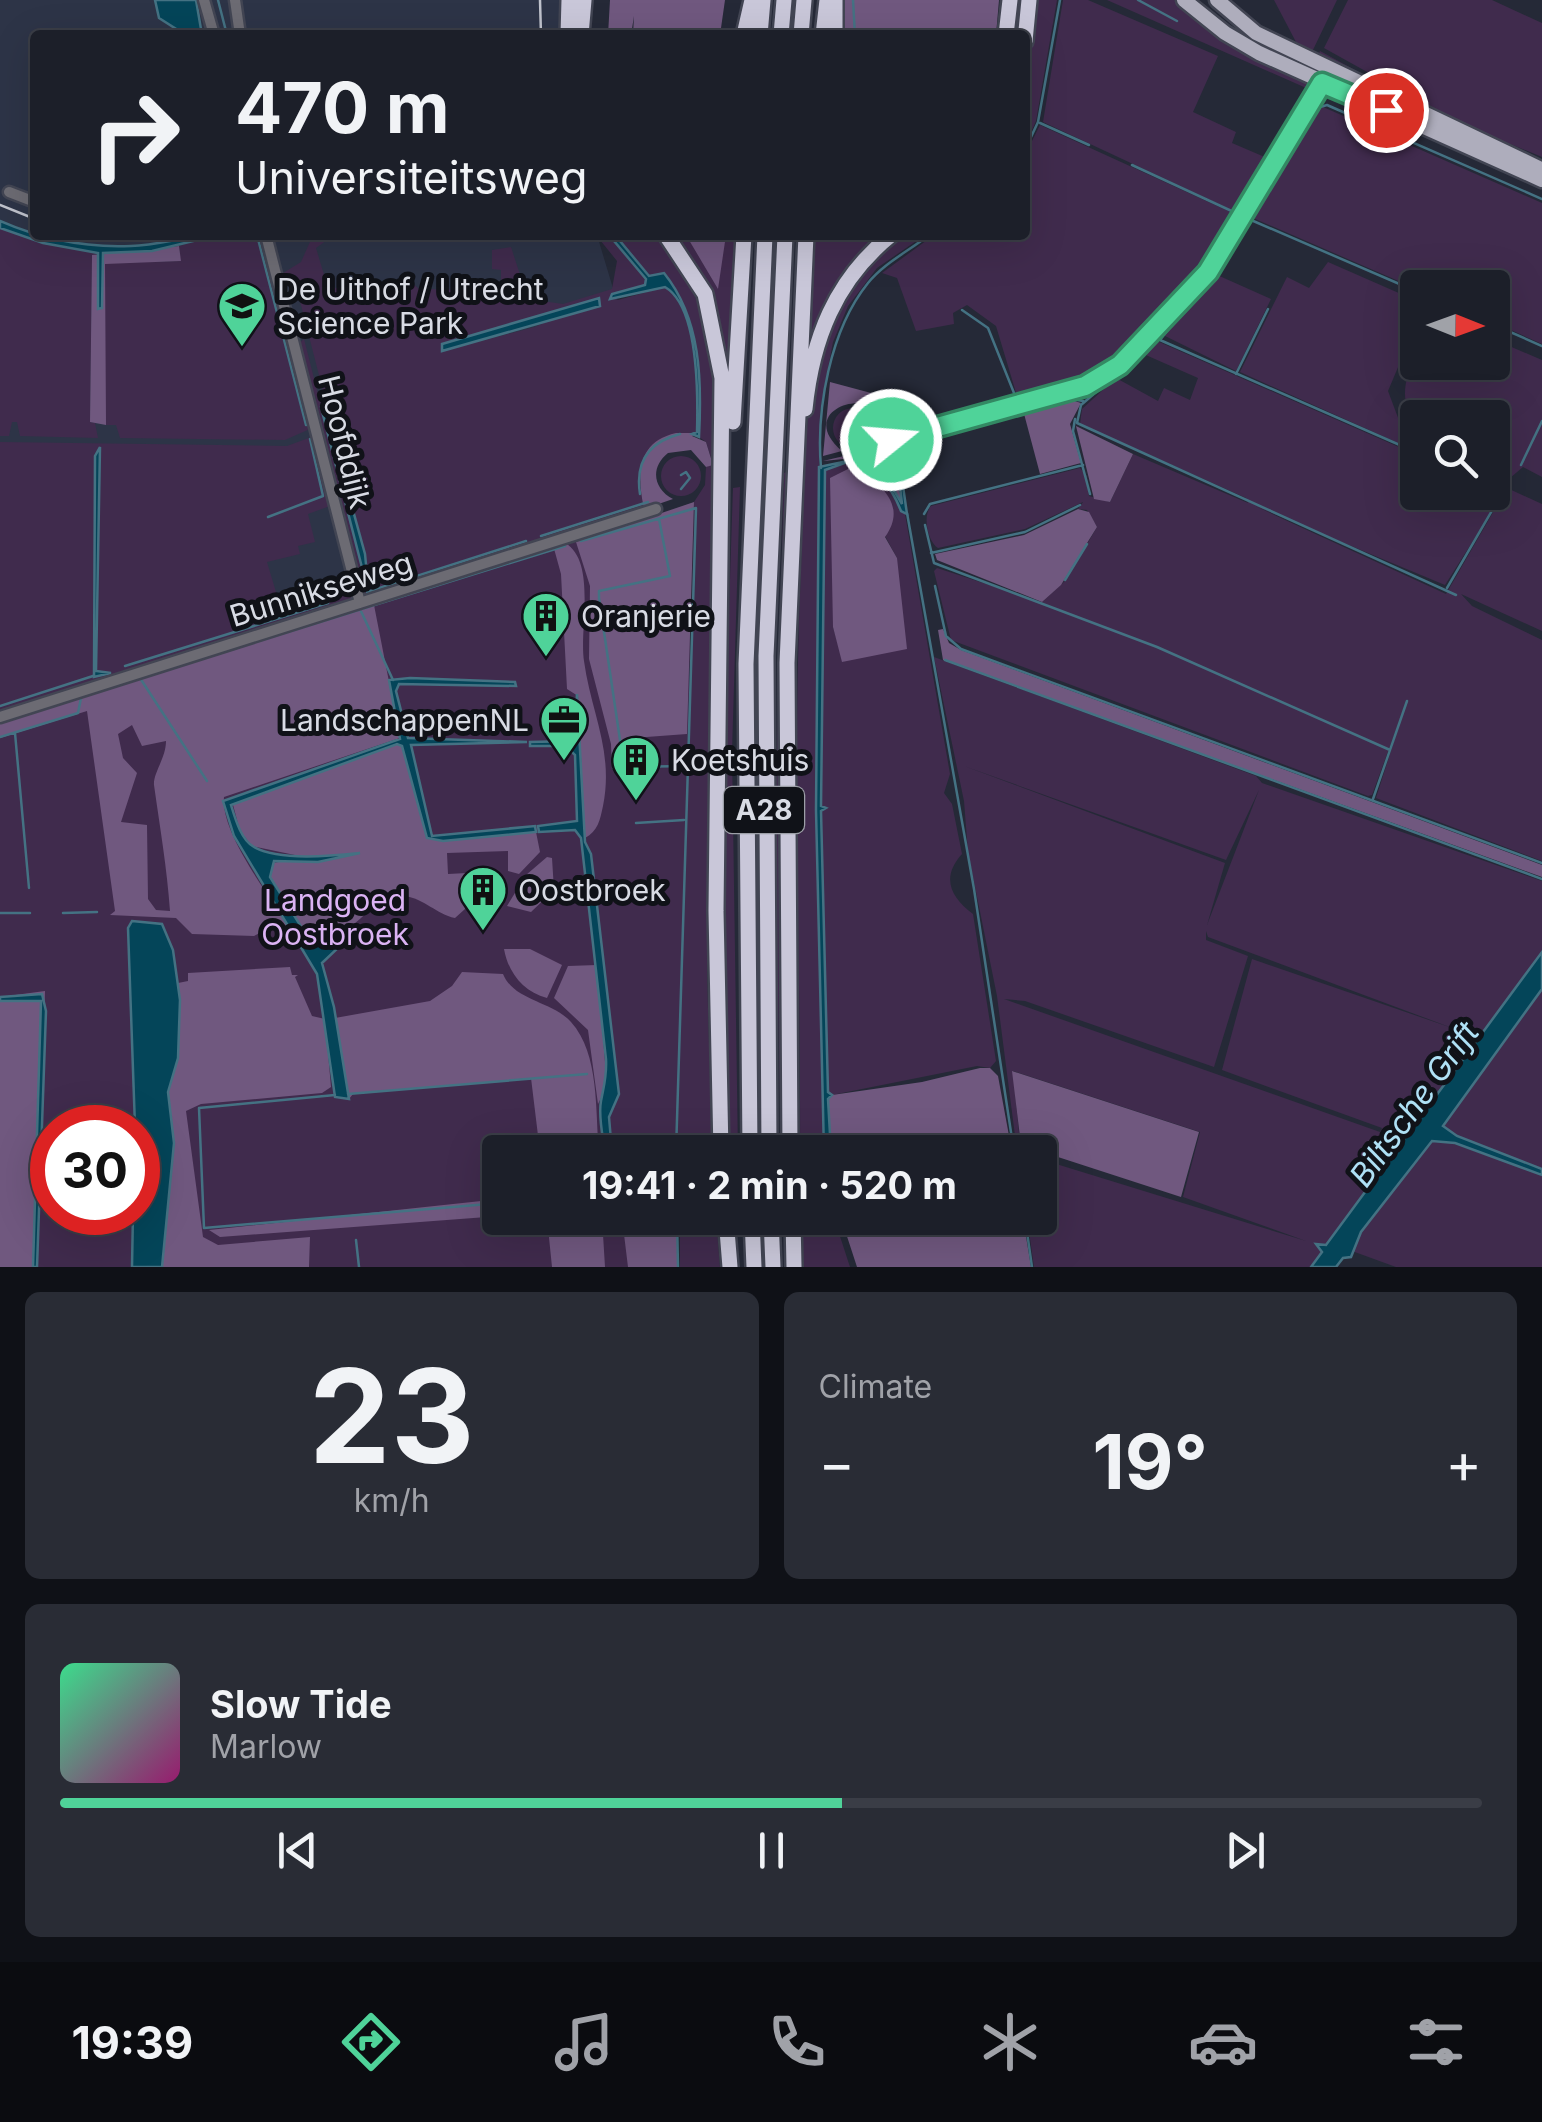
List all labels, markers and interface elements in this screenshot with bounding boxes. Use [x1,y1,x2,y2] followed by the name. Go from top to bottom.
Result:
[235,65,450,150] text: 470 m
[1344,68,1429,153] pin
[70,70,200,200] icon: right
[1359,83,1414,138] icon: arrive
[235,150,588,205] text: Universiteitsweg
[1400,270,1510,380] north arrow
[1400,270,1510,510] map controls
[277,271,544,341] place label: De Uithof / Utrecht Science Park
[216,280,268,348] school or university icon: De Uithof / Utrecht Science Park
[311,372,379,513] street label: Hoofddijk
[839,388,943,492] position arrow
[1400,400,1510,510] button: search
[225,544,417,634] street label: Bunnikseweg
[520,590,572,658] building icon: Oranjerie
[581,598,711,634] place label: Oranjerie
[538,694,590,762] office icon: LandschappenNL
[280,702,529,738] place label: LandschappenNL
[610,734,662,802] building icon: Koetshuis
[671,742,809,778] place label: Koetshuis
[724,787,804,833] road number: A28
[457,864,509,932] building icon: Oostbroek
[518,872,666,908] place label: Oostbroek
[261,882,409,952] park label: Landgoed Oostbroek
[1341,1014,1487,1194] water label: Biltsche Grift
[30,1105,160,1235] speed limit sign: 30
[582,1162,957,1208] text: 19:41 · 2 min · 520 m
[309,1337,475,1494] text: 23
[819,1367,932,1406] text: Climate
[1092,1416,1208,1507] text: 19°
[819,1430,855,1496] text: −
[1446,1430,1482,1496] text: +
[354,1481,430,1520] text: km/h
[210,1681,392,1727] text: Slow Tide
[210,1727,322,1766] text: Marlow
[270,1823,325,1878] icon: previous
[744,1823,799,1878] icon: pause
[1218,1823,1273,1878] icon: next
[336,2007,406,2077] icon: directions
[549,2007,619,2077] icon: music
[762,2007,832,2077] icon: phone
[975,2007,1045,2077] icon: climate
[1188,2007,1258,2077] icon: car
[1401,2007,1471,2077] icon: filters
[71,2015,193,2070] text: 19:39

